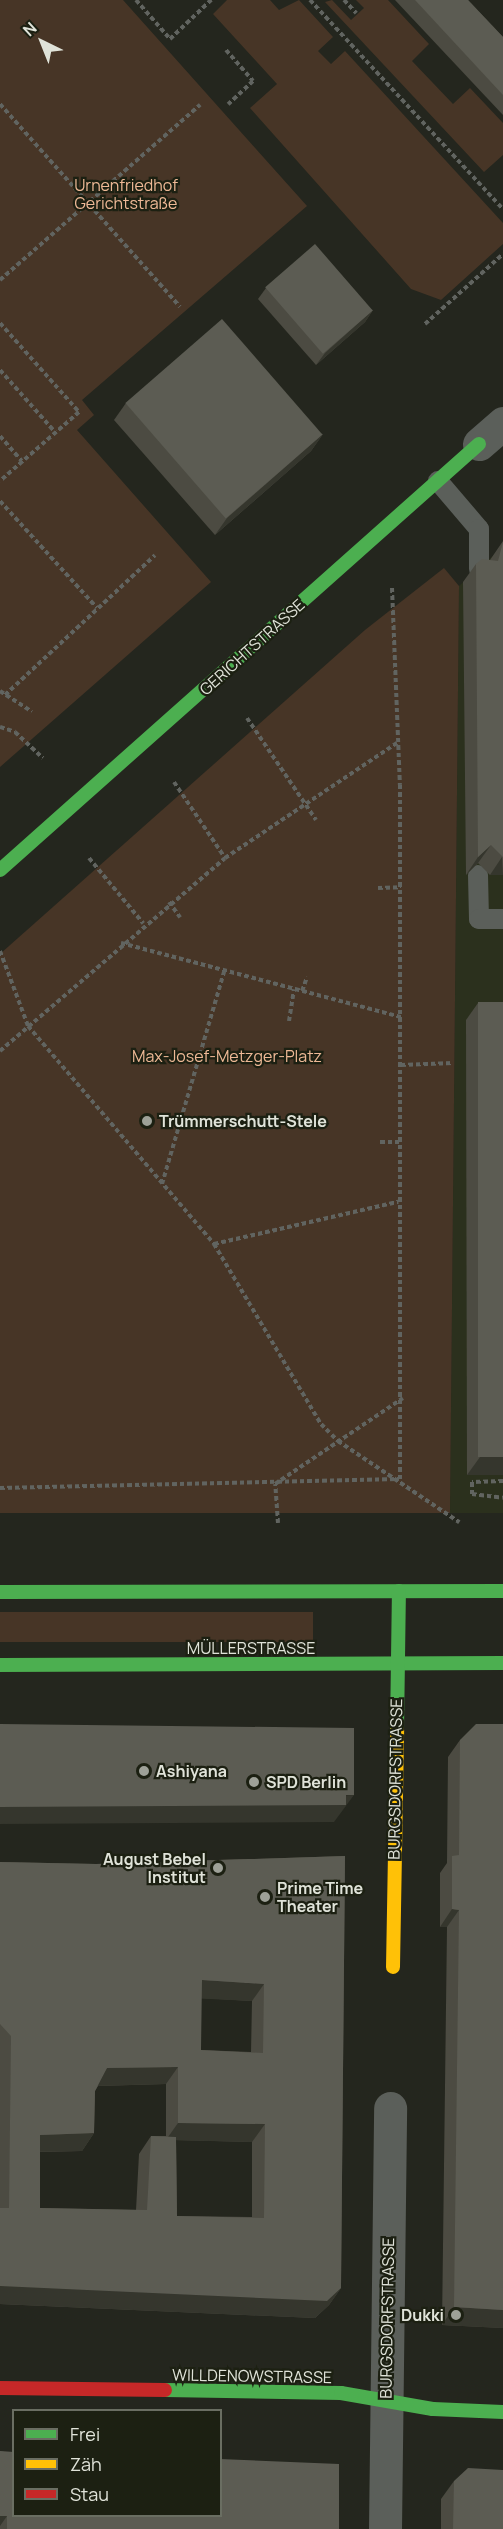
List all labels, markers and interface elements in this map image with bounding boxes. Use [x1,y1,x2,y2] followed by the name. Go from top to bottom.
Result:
[12,12,72,72] north arrow
[18,17,41,41] text: N
[74,175,178,213] park label: Urnenfriedhof Gerichtstraße
[196,595,308,699] street label: GERICHTSTRASSE
[132,1046,322,1066] park label: Max-Josef-Metzger-Platz
[159,1111,327,1131] place label: Trümmerschutt-Stele
[140,1114,154,1128] marker: Trümmerschutt-Stele
[187,1638,315,1658] street label: MÜLLERSTRASSE
[384,1698,406,1860] street label: BURGSDORFSTRASSE
[156,1761,227,1781] place label: Ashiyana
[137,1764,151,1778] marker: Ashiyana
[266,1772,346,1792] place label: SPD Berlin
[247,1775,261,1789] marker: SPD Berlin
[103,1849,206,1887] place label: August Bebel Institut
[211,1861,225,1875] marker: August Bebel Institut
[277,1878,363,1916] place label: Prime Time Theater
[258,1890,272,1904] marker: Prime Time Theater
[376,2237,398,2399] street label: BURGSDORFSTRASSE
[401,2305,444,2325] place label: Dukki
[449,2308,463,2322] marker: Dukki
[172,2365,332,2387] street label: WILLDENOWSTRASSE
[12,2409,222,2517] legend
[70,2422,100,2446] text: Frei
[70,2452,102,2476] text: Zäh
[70,2482,109,2506] text: Stau

